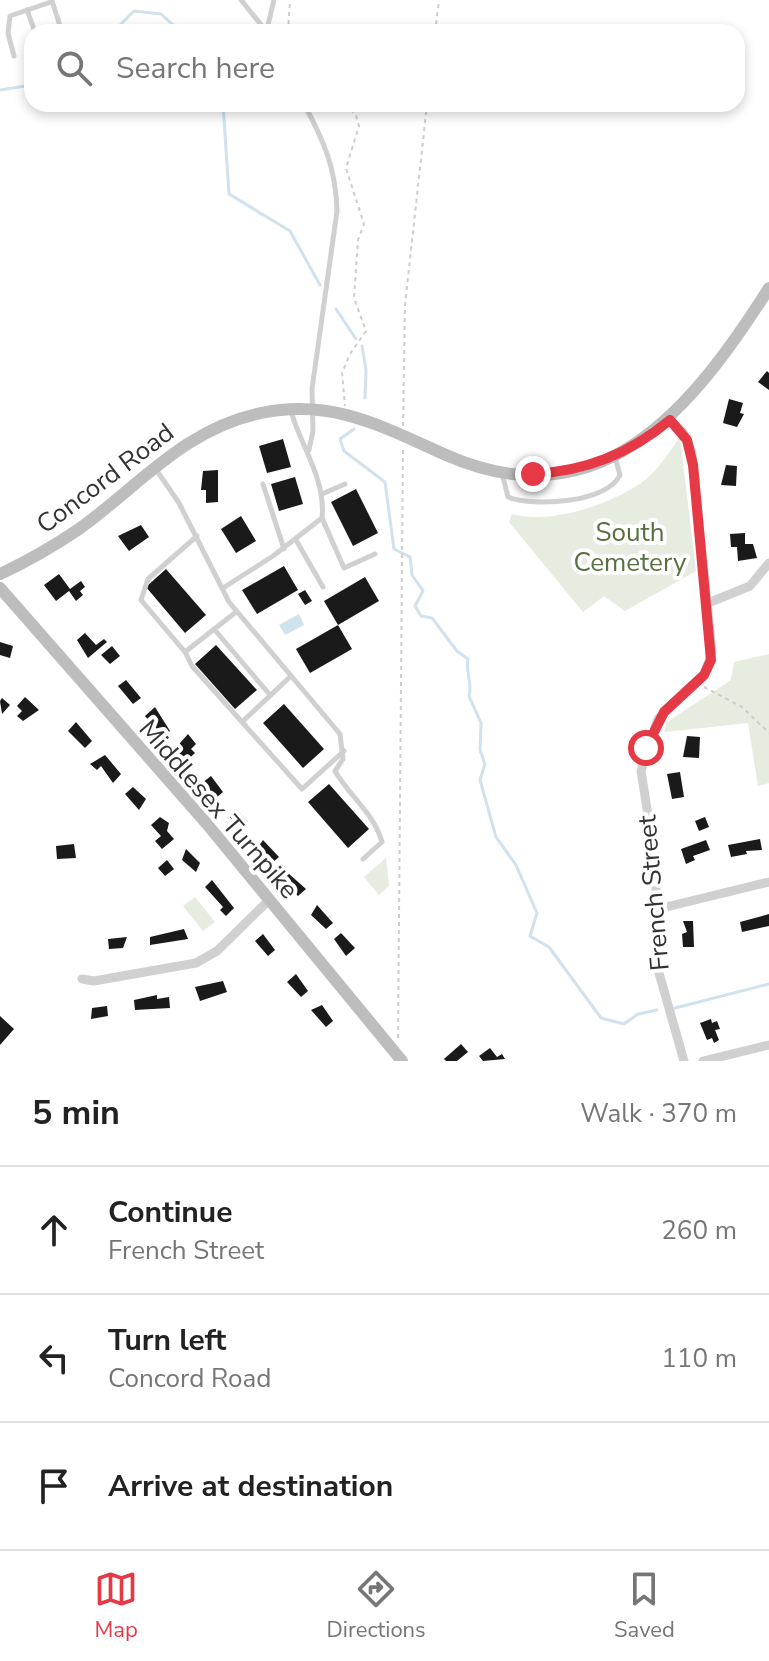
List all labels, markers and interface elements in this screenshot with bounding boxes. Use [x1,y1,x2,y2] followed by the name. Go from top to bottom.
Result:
[24,24,745,112] search box
[52,46,96,90] icon: search
[116,48,275,89] text: Search here
[29,415,181,542] street label: Concord Road
[515,456,551,492] route end
[574,515,687,580] park label: South Cemetery
[131,712,306,906] street label: Middlesex Turnpike
[628,730,664,766] route start
[629,813,678,972] street label: French Street
[32,1090,120,1136] text: 5 min
[580,1096,737,1131] text: Walk · 370 m
[108,1192,233,1233] text: Continue
[32,1208,76,1252] icon: ahead
[661,1213,737,1248] text: 260 m
[108,1233,264,1268] text: French Street
[108,1320,226,1361] text: Turn left
[32,1336,76,1380] icon: left
[661,1341,737,1376] text: 110 m
[108,1361,272,1396] text: Concord Road
[32,1464,76,1508] icon: arrive
[108,1466,393,1507] text: Arrive at destination
[94,1567,138,1645] tab: Map
[327,1567,426,1645] tab: Directions
[614,1567,675,1645] tab: Saved

